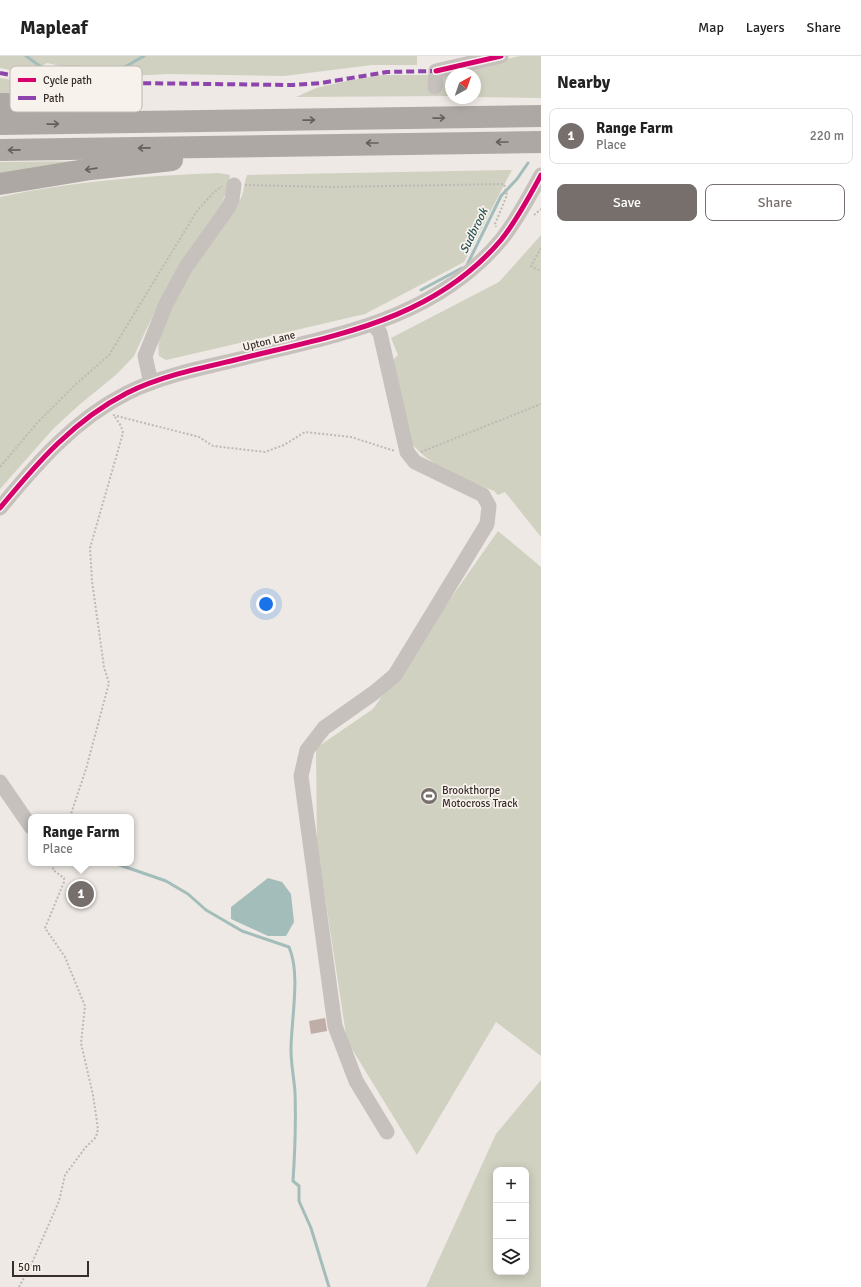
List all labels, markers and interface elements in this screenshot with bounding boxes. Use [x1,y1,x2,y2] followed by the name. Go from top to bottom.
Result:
[20,16,88,40] text: Mapleaf
[698,19,724,36] text: Map
[746,19,785,36] text: Layers
[807,19,841,36] text: Share
[10,66,142,112] legend
[445,68,481,104] north arrow
[557,72,610,93] text: Nearby
[43,74,92,87] text: Cycle path
[43,92,64,105] text: Path
[432,114,445,121] one-way arrow
[302,116,315,124] one-way arrow
[596,119,673,137] text: Range Farm
[46,120,59,128] one-way arrow
[567,128,575,144] text: 1
[810,128,844,144] text: 220 m
[596,137,626,153] text: Place
[496,138,509,146] one-way arrow
[366,139,379,147] one-way arrow
[138,144,151,152] one-way arrow
[8,146,21,154] one-way arrow
[85,166,98,173] one-way arrow
[557,184,697,221] button: Save
[705,184,845,221] button: Share
[457,205,492,256] water label: Sudbrook
[241,328,297,354] street label: Upton Lane
[256,594,276,614] your location
[442,784,518,810] place label: Brookthorpe Motocross Track
[419,786,439,806] sports icon: Brookthorpe Motocross Track
[28,814,134,866] popup
[42,823,120,841] text: Range Farm
[42,841,73,857] text: Place
[68,879,94,909] pin: 1
[493,1167,529,1275] map controls
[493,1167,529,1203] button: +
[493,1203,529,1239] button: −
[493,1239,529,1275] button: layers
[12,1259,89,1278] scale bar
[18,1261,41,1274] text: 50 m

